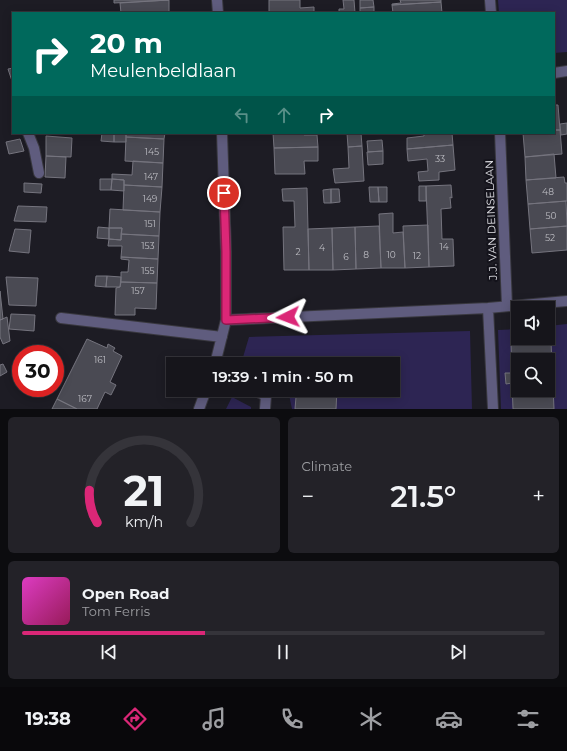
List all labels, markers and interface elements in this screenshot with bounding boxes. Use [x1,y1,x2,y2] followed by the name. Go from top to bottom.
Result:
[90,26,163,60] text: 20 m
[24,28,76,80] icon: right
[90,60,236,82] text: Meulenbeldlaan
[231,104,253,126] icon: left
[273,104,295,126] icon: ahead
[315,104,337,126] icon: right
[145,146,159,157] house number: 145
[435,153,445,164] house number: 33
[482,160,500,281] street label: J.J. VAN DEINSELAAN
[144,171,158,182] house number: 147
[207,176,241,210] pin
[213,182,235,204] icon: arrive
[542,186,554,197] house number: 48
[143,193,158,204] house number: 149
[545,210,557,221] house number: 50
[144,218,156,229] house number: 151
[545,232,555,243] house number: 52
[141,240,155,251] house number: 153
[439,241,449,252] house number: 14
[319,242,325,253] house number: 4
[295,246,301,257] house number: 2
[363,249,369,260] house number: 8
[386,249,396,260] house number: 10
[413,250,421,261] house number: 12
[343,251,349,262] house number: 6
[141,265,155,276] house number: 155
[131,285,145,296] house number: 157
[267,296,309,338] position arrow
[511,301,555,397] map controls
[511,301,555,345] button: sound
[12,345,64,397] speed limit sign: 30
[511,353,555,397] button: search
[94,354,106,365] house number: 161
[212,367,354,386] text: 19:39 · 1 min · 50 m
[78,393,92,404] house number: 167
[302,458,352,474] text: Climate
[123,466,164,516] text: 21
[390,478,456,515] text: 21.5°
[302,483,314,510] text: −
[532,483,545,510] text: +
[125,513,163,531] text: km/h
[82,584,170,603] text: Open Road
[82,603,150,619] text: Tom Ferris
[98,641,120,663] icon: previous
[272,641,294,663] icon: pause
[447,641,469,663] icon: next
[121,705,149,733] icon: directions
[200,705,228,733] icon: music
[278,705,306,733] icon: phone
[357,705,385,733] icon: climate
[435,705,463,733] icon: car
[514,705,542,733] icon: filters
[25,708,71,730] text: 19:38

